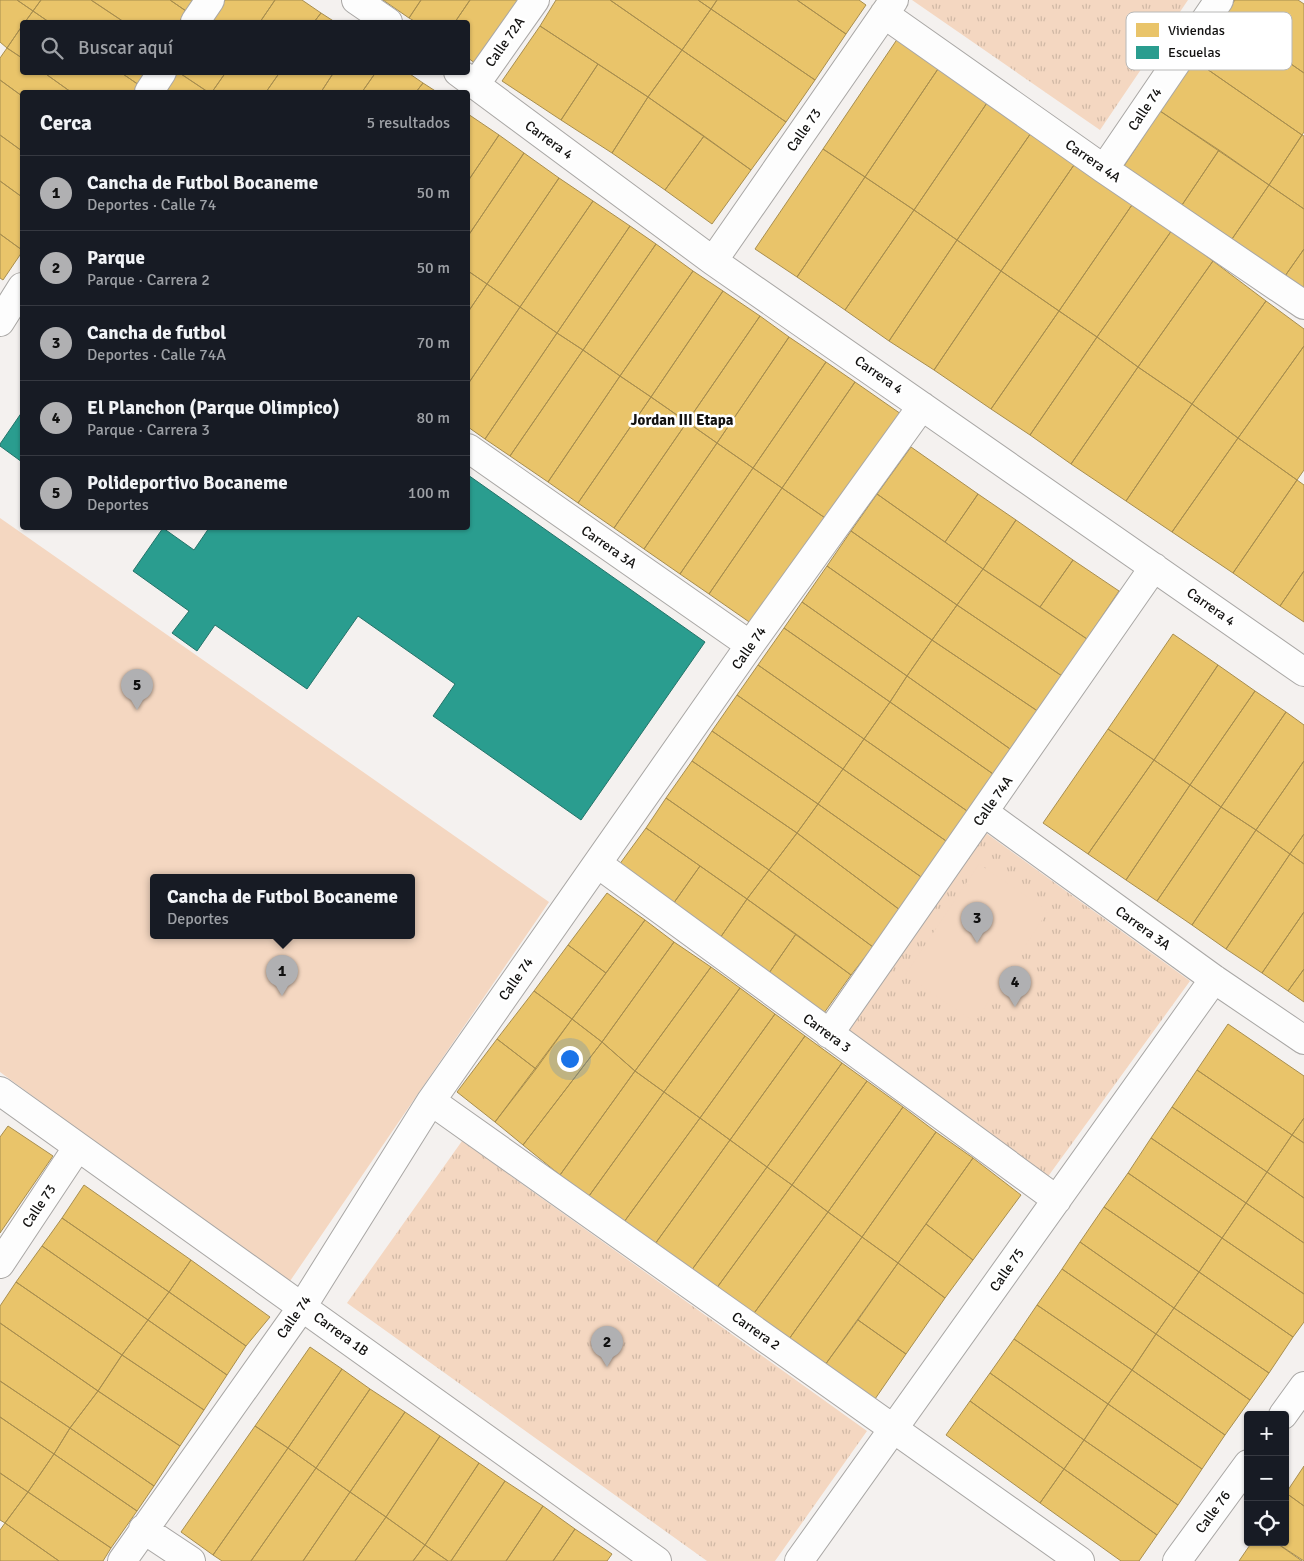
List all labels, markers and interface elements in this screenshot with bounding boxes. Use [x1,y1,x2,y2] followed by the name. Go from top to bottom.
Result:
[1126,12,1292,70] legend
[482,13,529,70] street label: Calle 72A
[20,20,470,75] search box
[1168,22,1225,39] text: Viviendas
[38,34,66,62] icon: search
[78,36,173,60] text: Buscar aquí
[1168,44,1221,61] text: Escuelas
[1124,84,1166,134] street label: Calle 74
[783,105,825,155] street label: Calle 73
[40,110,92,136] text: Cerca
[367,113,450,133] text: 5 resultados
[522,117,577,163] street label: Carrera 4
[1062,136,1124,187] street label: Carrera 4A
[87,171,318,195] text: Cancha de Futbol Bocaneme
[52,183,60,203] text: 1
[416,183,450,203] text: 50 m
[87,195,216,215] text: Deportes · Calle 74
[87,246,145,270] text: Parque
[52,258,60,278] text: 2
[416,258,450,278] text: 50 m
[87,270,210,290] text: Parque · Carrera 2
[87,321,226,345] text: Cancha de futbol
[52,333,60,353] text: 3
[416,333,450,353] text: 70 m
[87,345,226,365] text: Deportes · Calle 74A
[851,352,907,398] street label: Carrera 4
[87,396,340,420] text: El Planchon (Parque Olimpico)
[52,408,60,428] text: 4
[416,408,450,428] text: 80 m
[631,411,734,429] district label: Jordan III Etapa
[87,420,210,440] text: Parque · Carrera 3
[87,471,288,495] text: Polideportivo Bocaneme
[52,483,60,503] text: 5
[408,483,450,503] text: 100 m
[87,495,149,515] text: Deportes
[578,522,640,573] street label: Carrera 3A
[1183,584,1239,630] street label: Carrera 4
[728,623,770,673] street label: Calle 74
[121,669,153,710] pin: 5
[970,772,1017,829] street label: Calle 74A
[150,874,415,939] popup
[167,885,398,909] text: Cancha de Futbol Bocaneme
[961,902,993,943] pin: 3
[1112,902,1174,954] street label: Carrera 3A
[167,909,229,929] text: Deportes
[495,954,537,1004] street label: Calle 74
[266,955,298,996] pin: 1
[999,966,1031,1007] pin: 4
[800,1010,854,1056] street label: Carrera 3
[557,1046,583,1072] your location
[18,1181,60,1231] street label: Calle 73
[986,1245,1028,1295] street label: Calle 75
[273,1292,315,1342] street label: Calle 74
[310,1308,372,1360] street label: Carrera 1B
[728,1308,784,1354] street label: Carrera 2
[591,1326,623,1367] pin: 2
[1244,1411,1289,1546] map controls
[1244,1411,1289,1456] button: +
[1244,1456,1289,1501] button: −
[1192,1487,1234,1537] street label: Calle 76
[1244,1501,1289,1546] button: locate

